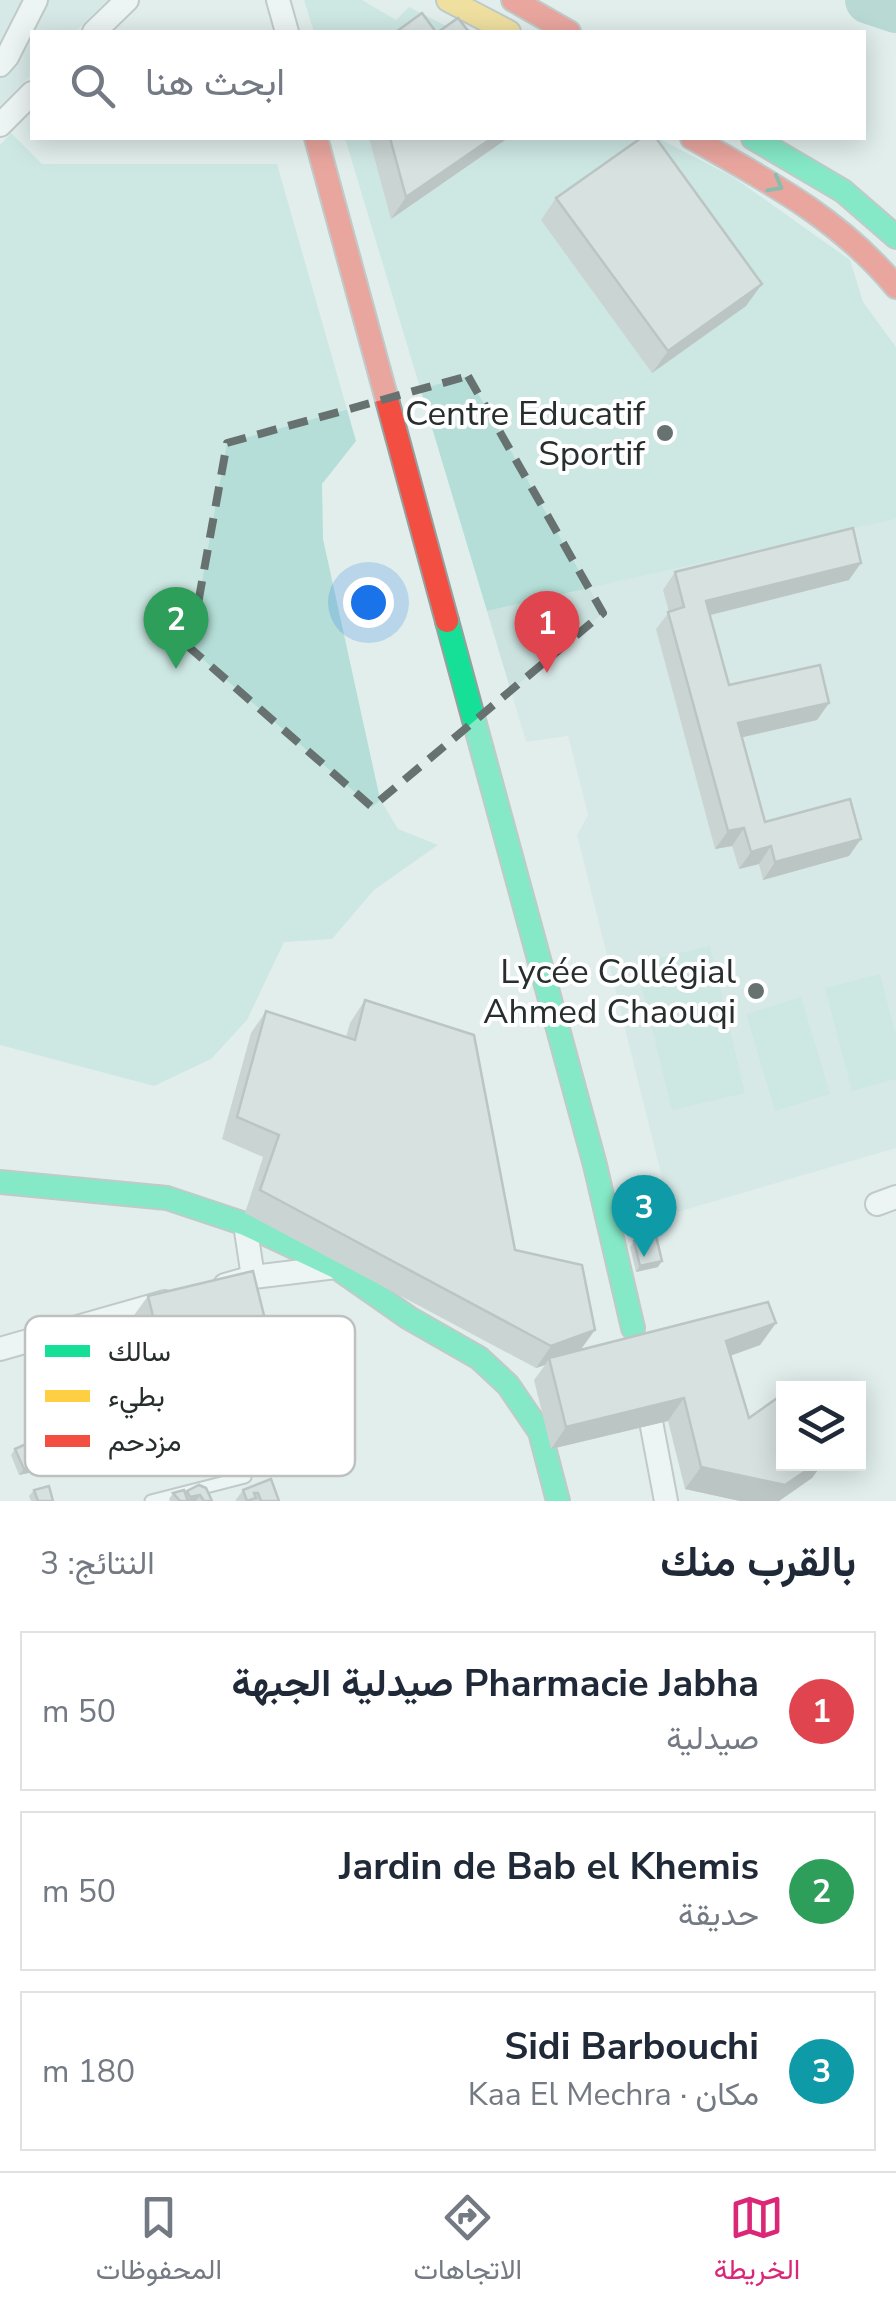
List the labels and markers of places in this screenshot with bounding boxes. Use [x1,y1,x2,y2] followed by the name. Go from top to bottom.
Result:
[405,390,646,477] place label: Centre Educatif Sportif
[654,422,676,444] marker: Centre Educatif Sportif
[144,586,208,669] pin: 2
[514,590,580,673] pin: 1
[483,948,737,1035] place label: Lycée Collégial Ahmed Chaouqi
[745,980,767,1002] marker: Lycée Collégial Ahmed Chaouqi
[612,1174,676,1257] pin: 3

